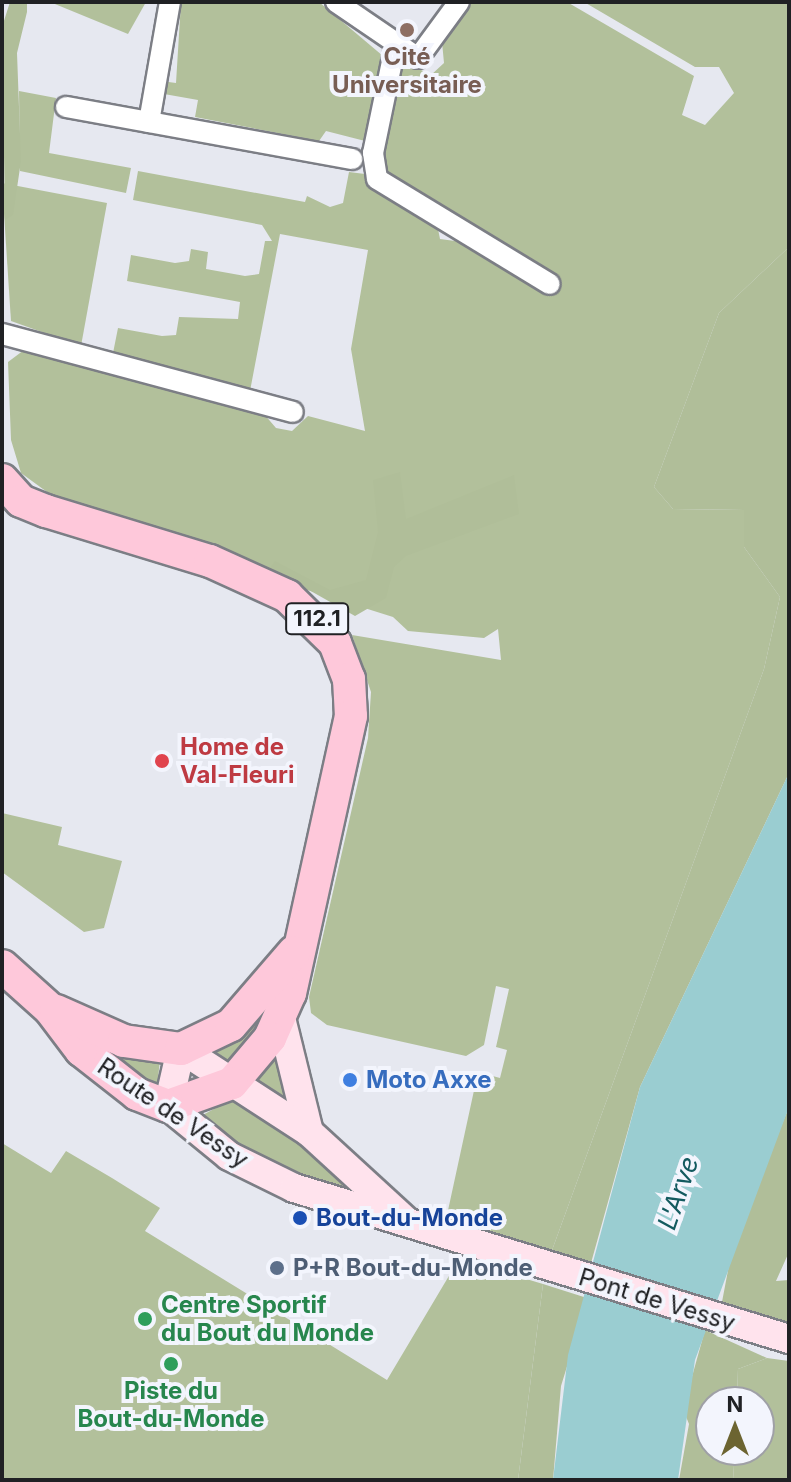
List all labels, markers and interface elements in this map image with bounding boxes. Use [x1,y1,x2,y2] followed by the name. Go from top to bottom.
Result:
[398,21,416,39] marker: Cité Universitaire
[332,43,482,99] place label: Cité Universitaire
[285,601,349,637] road number: 112.1
[180,733,294,789] place label: Home de Val-Fleuri
[151,750,173,772] marker: Home de Val-Fleuri
[92,1052,254,1174] street label: Route de Vessy
[366,1066,492,1094] place label: Moto Axxe
[341,1071,359,1089] marker: Moto Axxe
[651,1152,705,1234] water label: L'Arve
[316,1204,503,1232] place label: Bout-du-Monde
[291,1209,309,1227] marker: Bout-du-Monde
[293,1254,533,1282] place label: P+R Bout-du-Monde
[268,1259,286,1277] marker: P+R Bout-du-Monde
[575,1263,739,1337] street label: Pont de Vessy
[161,1291,374,1347] place label: Centre Sportif du Bout du Monde
[136,1310,154,1328] marker: Centre Sportif du Bout du Monde
[162,1355,180,1373] marker: Piste du Bout-du-Monde
[77,1377,265,1433] place label: Piste du Bout-du-Monde
[695,1386,775,1466] north arrow
[727,1391,743,1417] text: N

